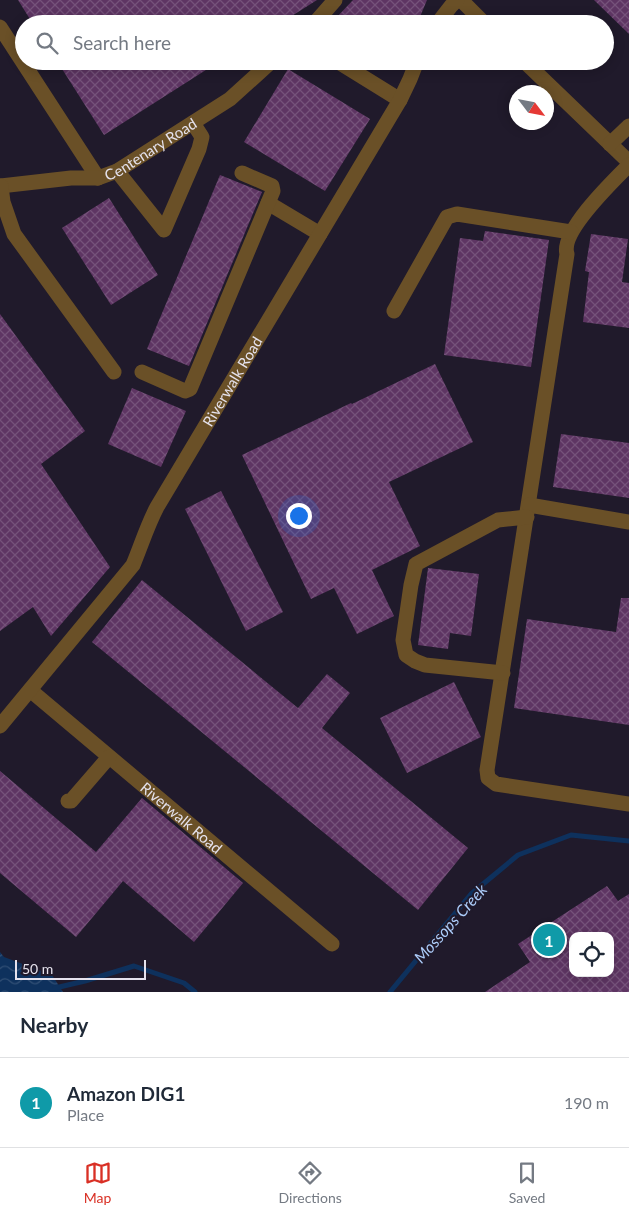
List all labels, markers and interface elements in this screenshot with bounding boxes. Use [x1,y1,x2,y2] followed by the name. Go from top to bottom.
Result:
[15,15,614,70] search box
[33,29,61,57] icon: search
[73,31,171,54] text: Search here
[509,85,554,130] north arrow
[102,114,200,184] street label: Centenary Road
[198,333,266,429] street label: Riverwalk Road
[286,503,312,529] your location
[137,778,226,857] street label: Riverwalk Road
[410,879,491,966] water label: Mossops Creek
[533,921,565,959] pin: 1
[569,932,614,977] map controls
[569,932,614,977] button: locate
[15,957,146,980] scale bar
[22,960,53,977] text: 50 m
[20,1012,88,1037] text: Nearby
[67,1082,185,1105] text: Amazon DIG1
[31,1093,41,1112] text: 1
[564,1093,609,1112] text: 190 m
[67,1105,104,1124] text: Place
[84,1159,112,1206] tab: Map
[279,1159,342,1206] tab: Directions
[509,1159,545,1206] tab: Saved

